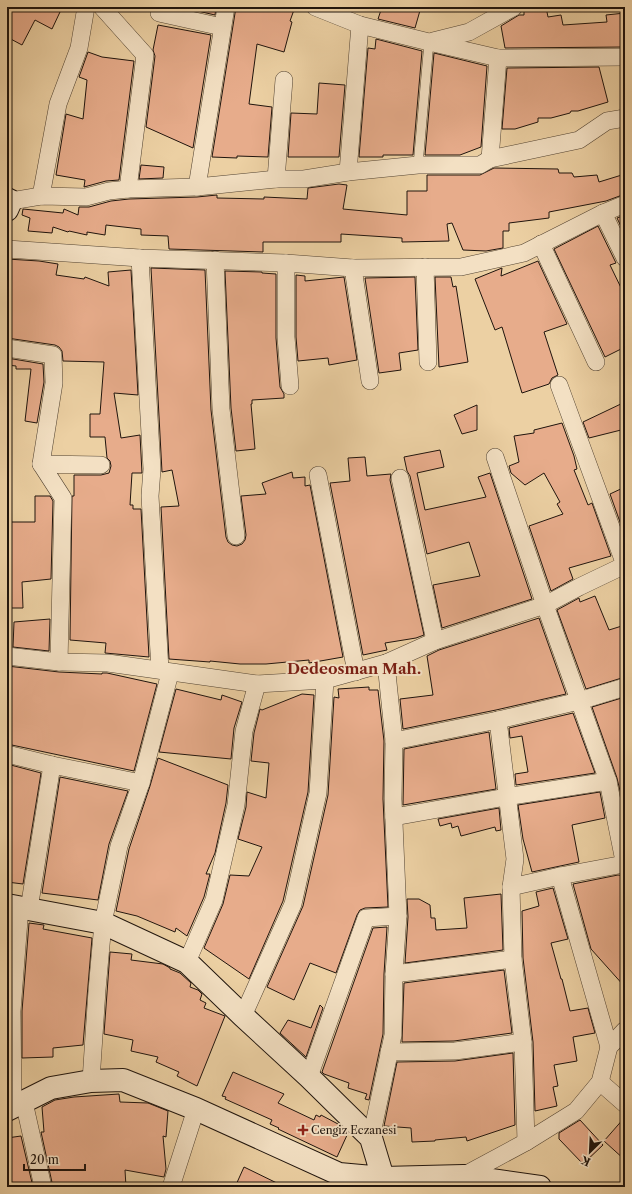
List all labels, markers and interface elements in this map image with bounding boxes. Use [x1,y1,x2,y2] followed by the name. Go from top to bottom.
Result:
[287,659,421,678] district label: Dedeosman Mah.
[311,1123,397,1137] place label: Cengiz Eczanesi
[298,1125,308,1135] marker: Cengiz Eczanesi
[570,1132,610,1172] north arrow
[24,1146,85,1172] scale bar
[30,1152,59,1167] text: 20 m
[578,1152,593,1169] text: K

